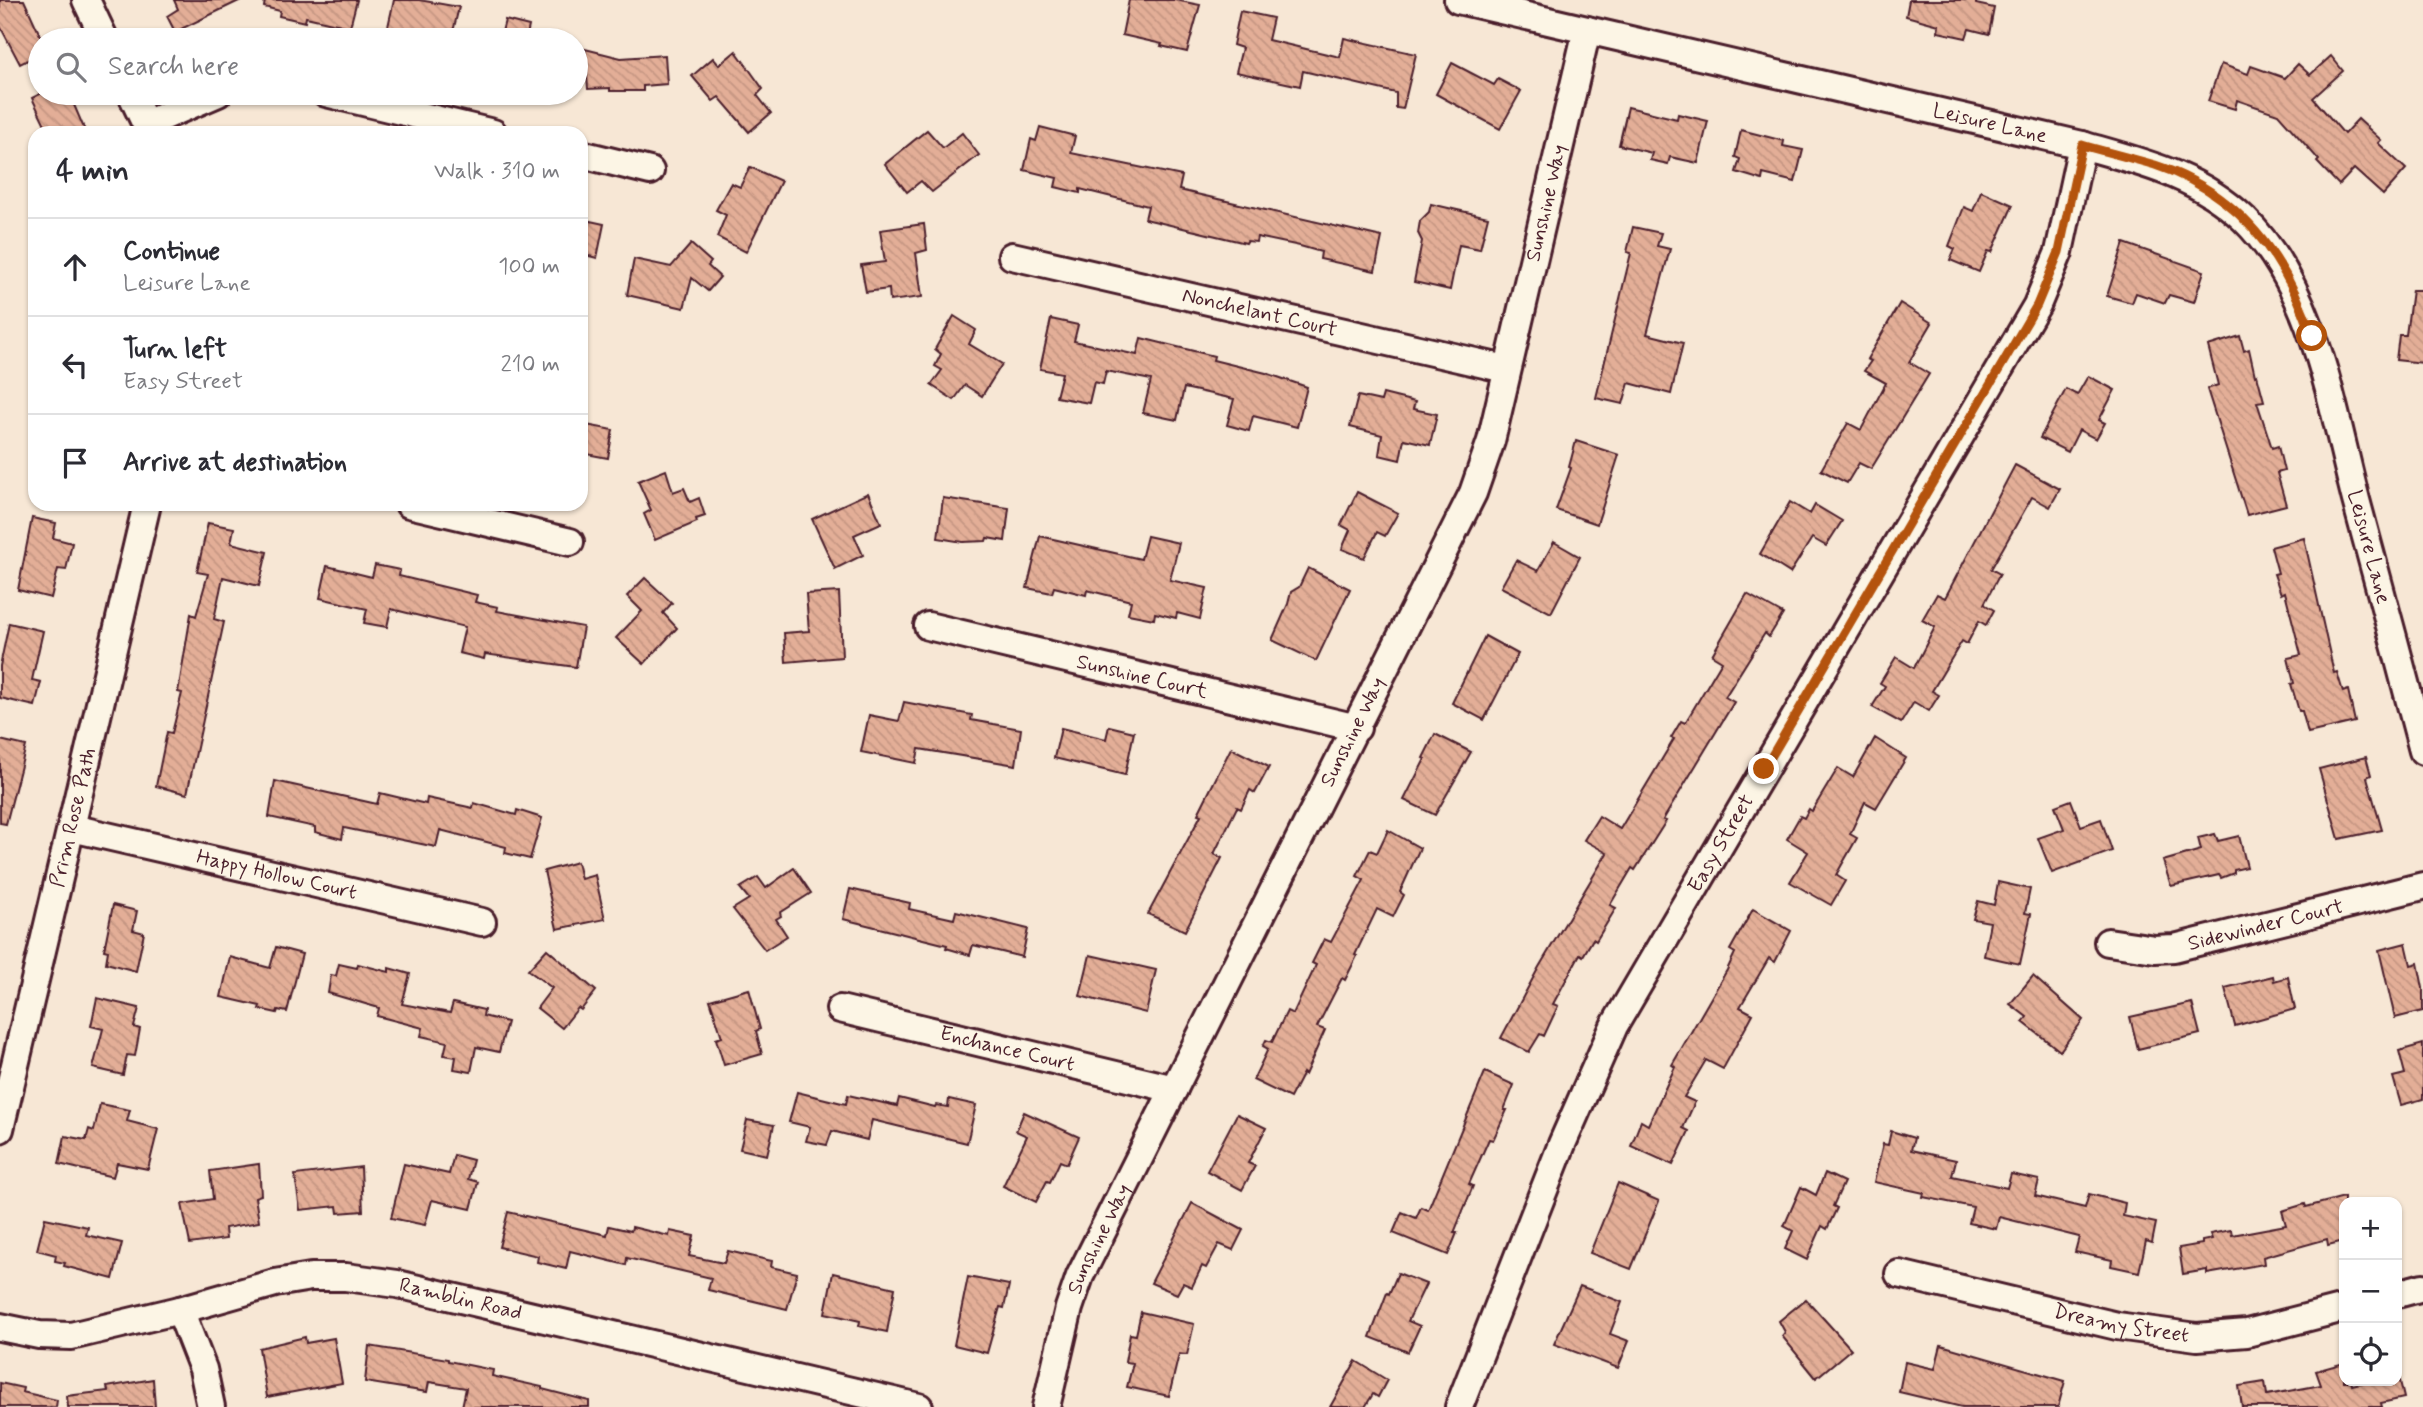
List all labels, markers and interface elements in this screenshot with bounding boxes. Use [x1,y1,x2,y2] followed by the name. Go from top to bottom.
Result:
[28,28,588,105] search box
[52,48,90,86] icon: search
[108,50,239,84] text: Search here
[1930,97,2050,150] street label: Leisure Lane
[1519,142,1574,264] street label: Sunshine Way
[56,152,129,191] text: 4 min
[434,157,560,187] text: Walk · 310 m
[123,235,220,269] text: Continue
[56,248,94,286] icon: ahead
[498,252,560,282] text: 100 m
[123,269,251,299] text: Leisure Lane
[1179,281,1340,344] street label: Nonchelant Court
[2296,320,2327,351] route start
[123,333,227,367] text: Turn left
[56,346,94,384] icon: left
[500,350,560,380] text: 210 m
[123,367,243,397] text: Easy Street
[56,444,94,482] icon: arrive
[123,446,347,480] text: Arrive at destination
[2340,487,2397,607] street label: Leisure Lane
[1074,648,1211,706] street label: Sunshine Court
[1314,672,1392,792] street label: Sunshine Way
[43,745,103,890] street label: Prim Rose Path
[1748,753,1779,784] route end
[1681,789,1761,898] street label: Easy Street
[194,843,360,907] street label: Happy Hollow Court
[2185,892,2346,958] street label: Sidewinder Court
[937,1019,1078,1079] street label: Enchance Court
[1061,1179,1138,1298] street label: Sunshine Way
[2339,1197,2402,1386] map controls
[2339,1197,2402,1260] button: +
[2339,1260,2402,1323] button: −
[396,1271,525,1327] street label: Ramblin Road
[2051,1297,2191,1350] street label: Dreamy Street
[2339,1323,2402,1386] button: locate

